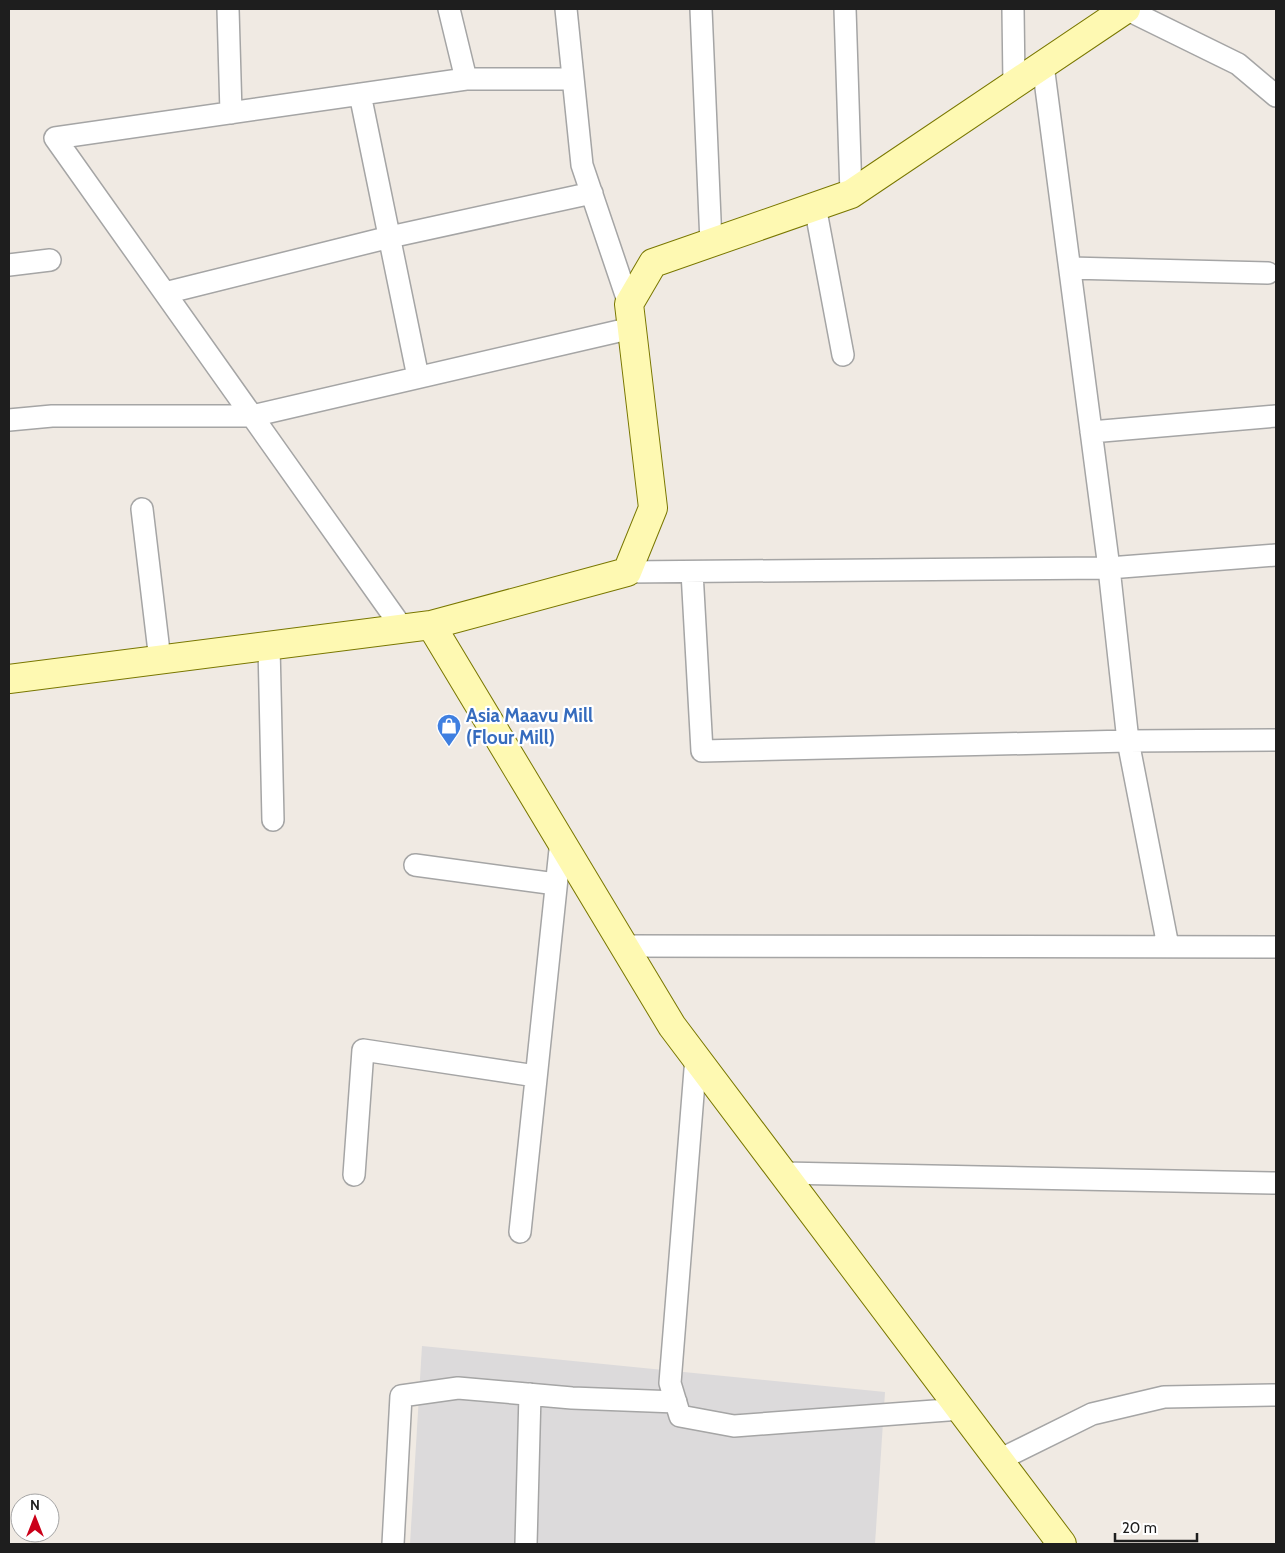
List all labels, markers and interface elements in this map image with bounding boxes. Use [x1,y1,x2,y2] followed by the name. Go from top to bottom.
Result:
[466,704,593,749] place label: Asia Maavu Mill (Flour Mill)
[436,713,462,747] shop icon: Asia Maavu Mill (Flour Mill)
[10,1493,60,1543] north arrow
[30,1496,40,1514] text: N
[1115,1510,1198,1542] scale bar
[1122,1519,1157,1537] text: 20 m

